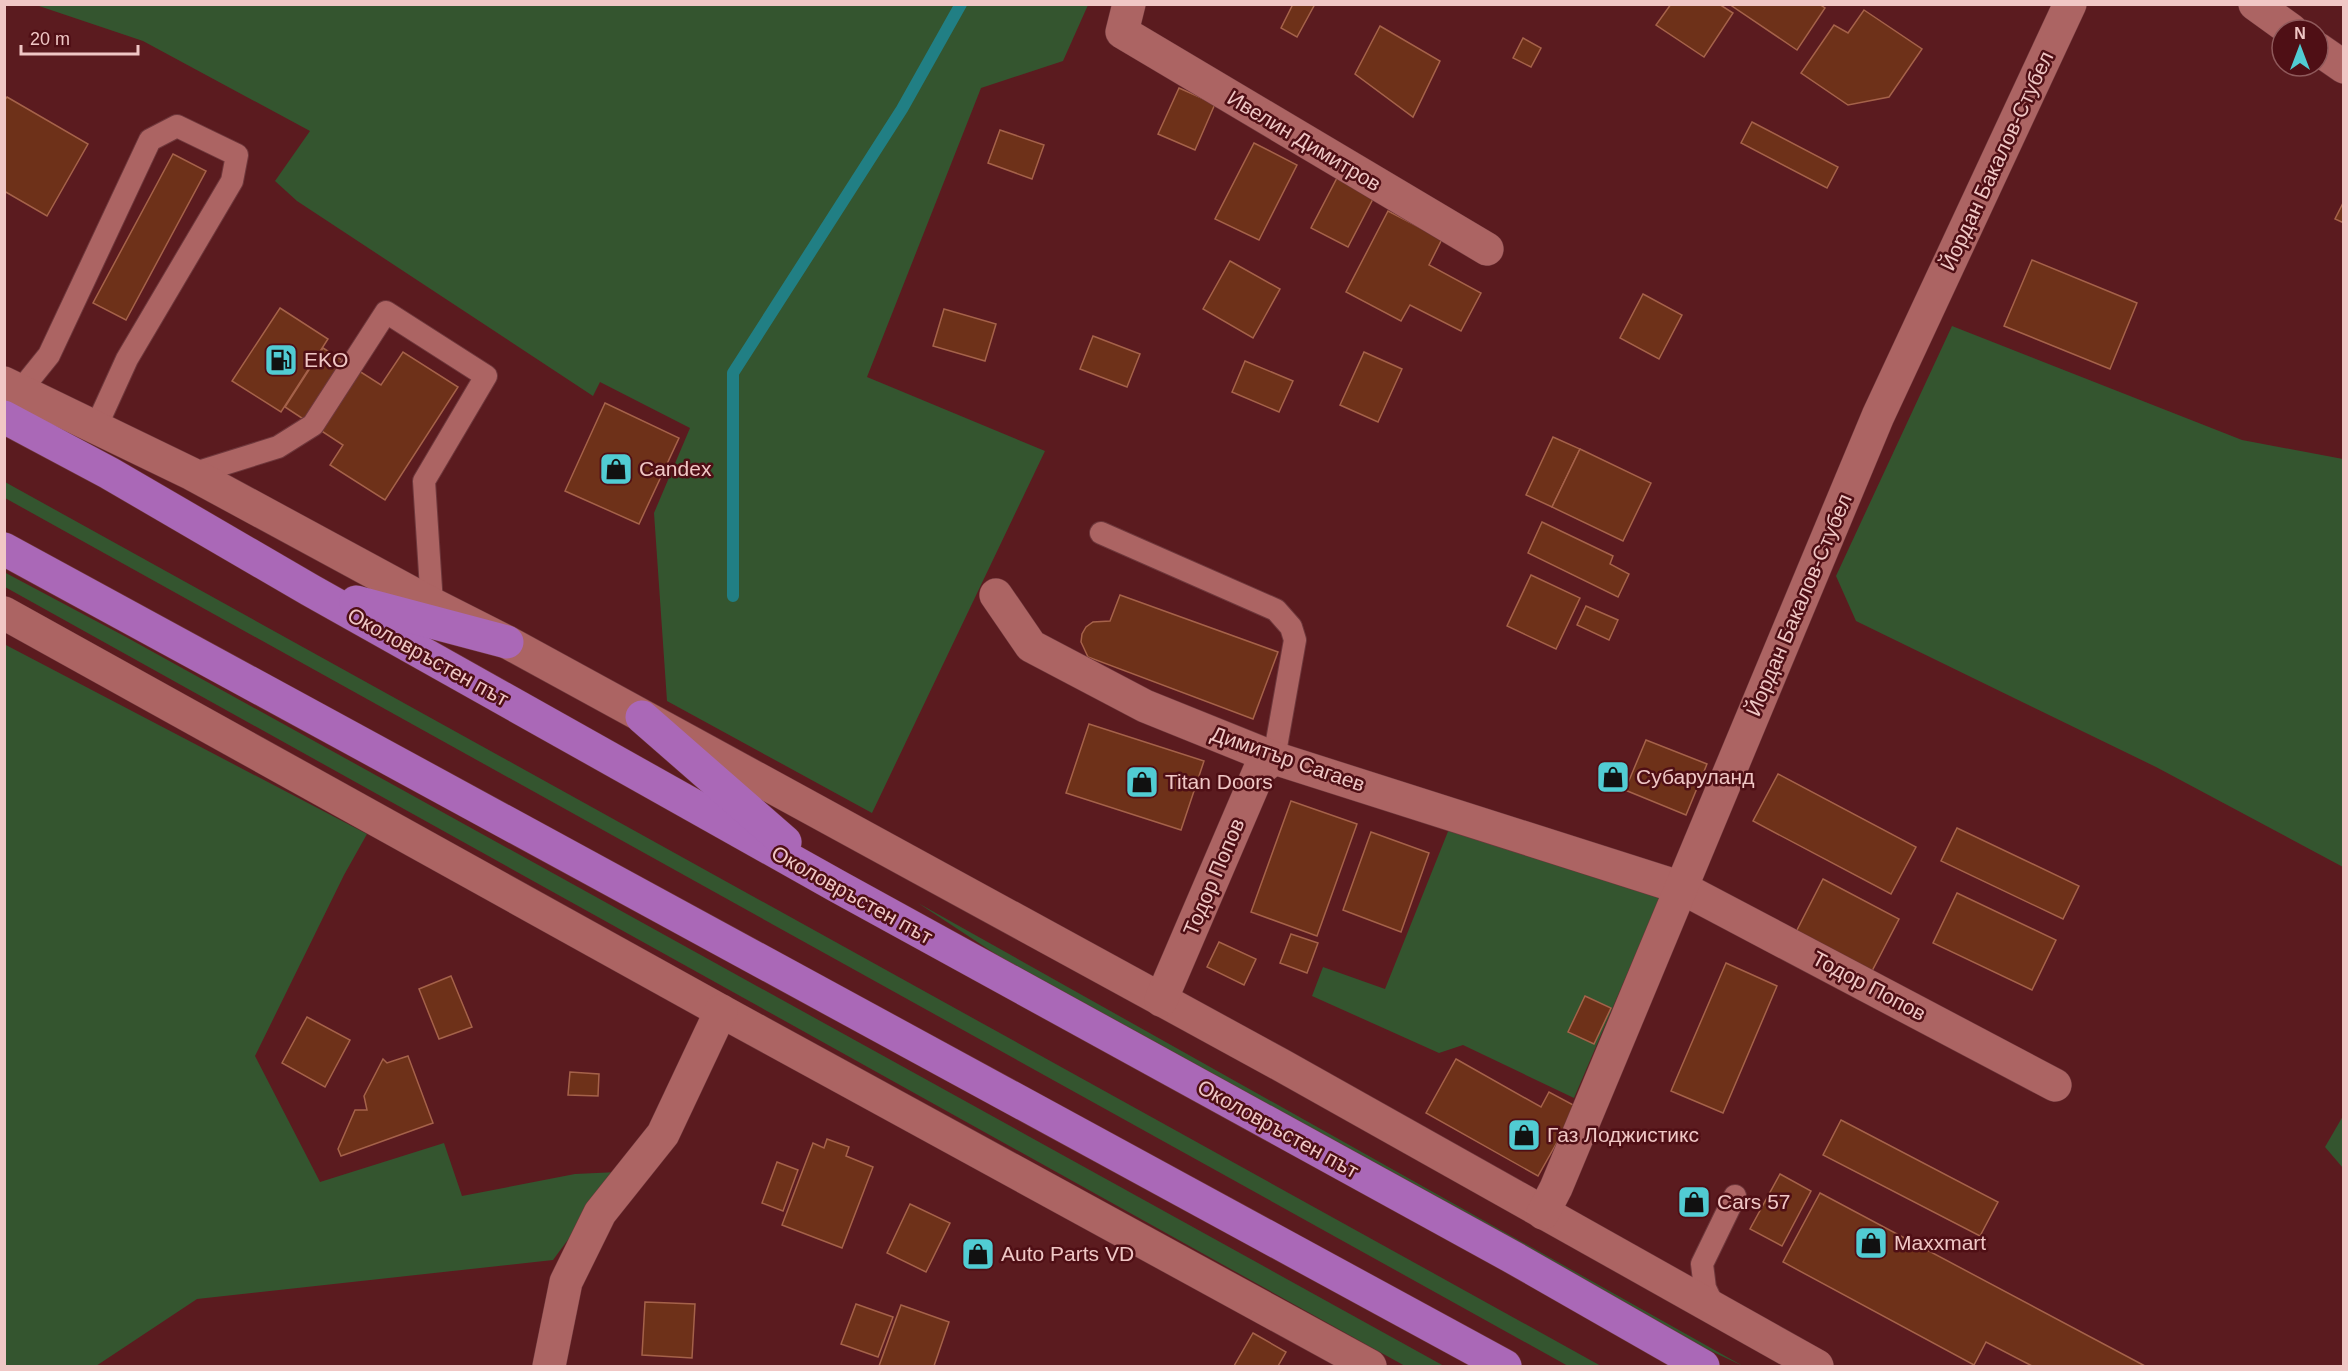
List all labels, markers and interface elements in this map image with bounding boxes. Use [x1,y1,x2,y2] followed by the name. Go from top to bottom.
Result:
[21,18,138,56] scale bar
[2270,18,2330,78] north arrow
[2294,25,2306,42] text: N
[30,29,70,49] text: 20 m
[1936,48,2058,274] street label: Йордан Бакалов-Стубел
[1223,86,1385,195] street label: Ивелин Димитров
[263,342,299,378] fuel station icon: EKO
[304,348,348,371] place label: EKO
[598,451,634,487] shop icon: Candex
[639,457,712,480] place label: Candex
[1741,490,1856,719] street label: Йордан Бакалов-Стубел
[344,603,513,710] street label: Околовръстен път
[1208,721,1368,796] street label: Димитър Сагаев
[1595,759,1631,795] shop icon: Субаруланд
[1124,764,1160,800] shop icon: Titan Doors
[1636,765,1754,788] place label: Субаруланд
[1165,770,1273,793] place label: Titan Doors
[1179,815,1249,939] street label: Тодор Попов
[768,841,937,948] street label: Околовръстен път
[1809,946,1930,1025] street label: Тодор Попов
[1194,1075,1363,1182] street label: Околовръстен път
[1506,1117,1542,1153] shop icon: Газ Лоджистикс
[1547,1123,1699,1146] place label: Газ Лоджистикс
[1676,1184,1712,1220] shop icon: Cars 57
[1717,1190,1791,1213] place label: Cars 57
[1853,1225,1889,1261] shop icon: Maxxmart
[1894,1231,1986,1254] place label: Maxxmart
[960,1236,996,1272] shop icon: Auto Parts VD
[1001,1242,1134,1265] place label: Auto Parts VD

